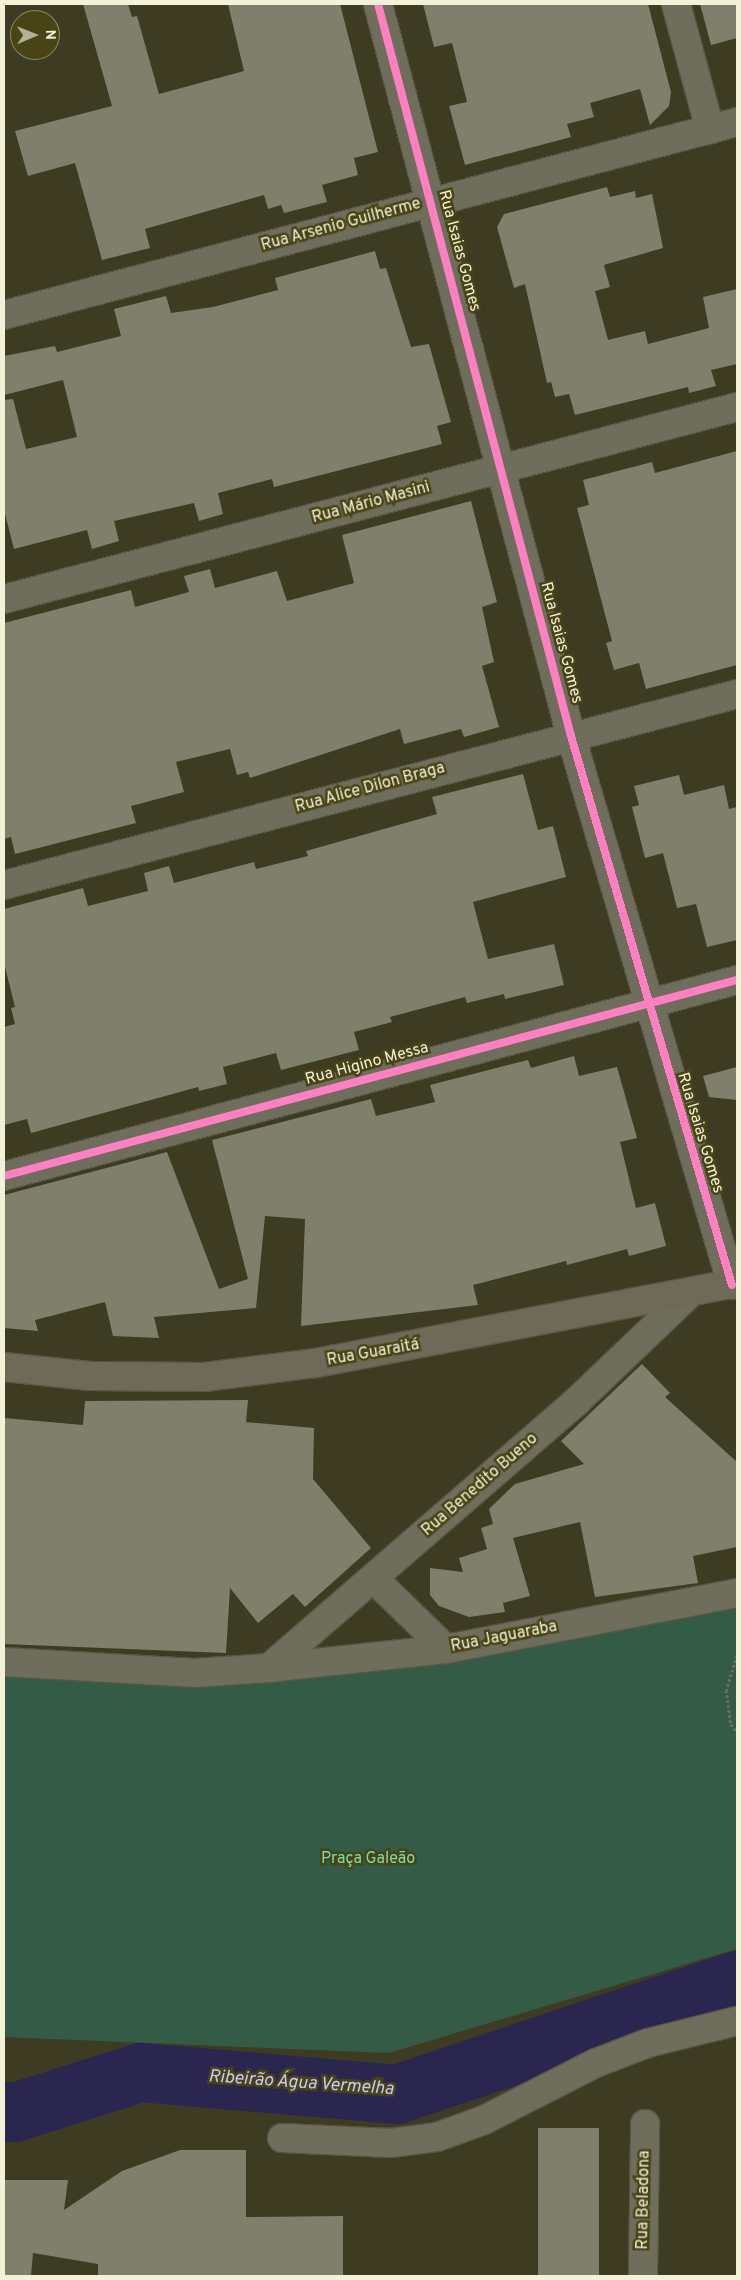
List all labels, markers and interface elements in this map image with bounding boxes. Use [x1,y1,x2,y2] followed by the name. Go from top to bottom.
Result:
[10,10,60,60] north arrow
[41,30,58,40] text: N
[434,188,484,314] street label: Rua Isaias Gomes
[259,194,423,256] street label: Rua Arsenio Guilherme
[310,478,432,528] street label: Rua Mário Masini
[536,580,586,706] street label: Rua Isaias Gomes
[293,759,447,817] street label: Rua Alice Dilon Braga
[303,1038,431,1090] street label: Rua Higino Messa
[673,1070,727,1196] street label: Rua Isaias Gomes
[325,1335,421,1371] street label: Rua Guaraitá
[418,1429,542,1541] street label: Rua Benedito Bueno
[449,1617,559,1657] street label: Rua Jaguaraba
[321,1849,415,1869] park label: Praça Galeão
[207,2067,395,2101] water label: Ribeirão Água Vermelha
[634,2150,654,2250] street label: Rua Beladona

